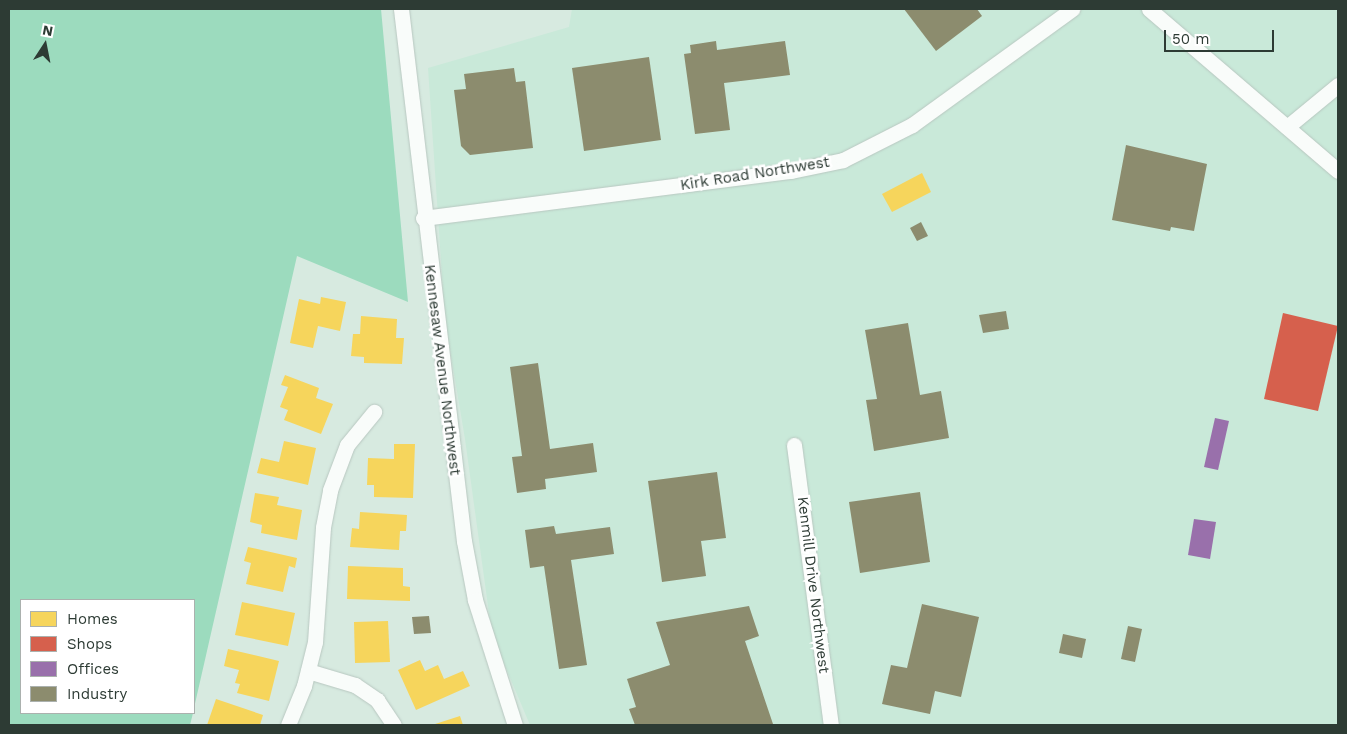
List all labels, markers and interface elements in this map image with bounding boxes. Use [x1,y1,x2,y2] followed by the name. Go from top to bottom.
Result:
[20,20,70,70] north arrow
[1167,20,1277,52] scale bar
[41,21,54,39] text: N
[1172,30,1209,48] text: 50 m
[679,153,831,195] street label: Kirk Road Northwest
[420,263,464,477] street label: Kennesaw Avenue Northwest
[793,495,833,675] street label: Kenmill Drive Northwest
[20,599,195,714] legend
[67,610,118,628] text: Homes
[67,635,112,653] text: Shops
[67,660,119,678] text: Offices
[67,685,127,703] text: Industry

